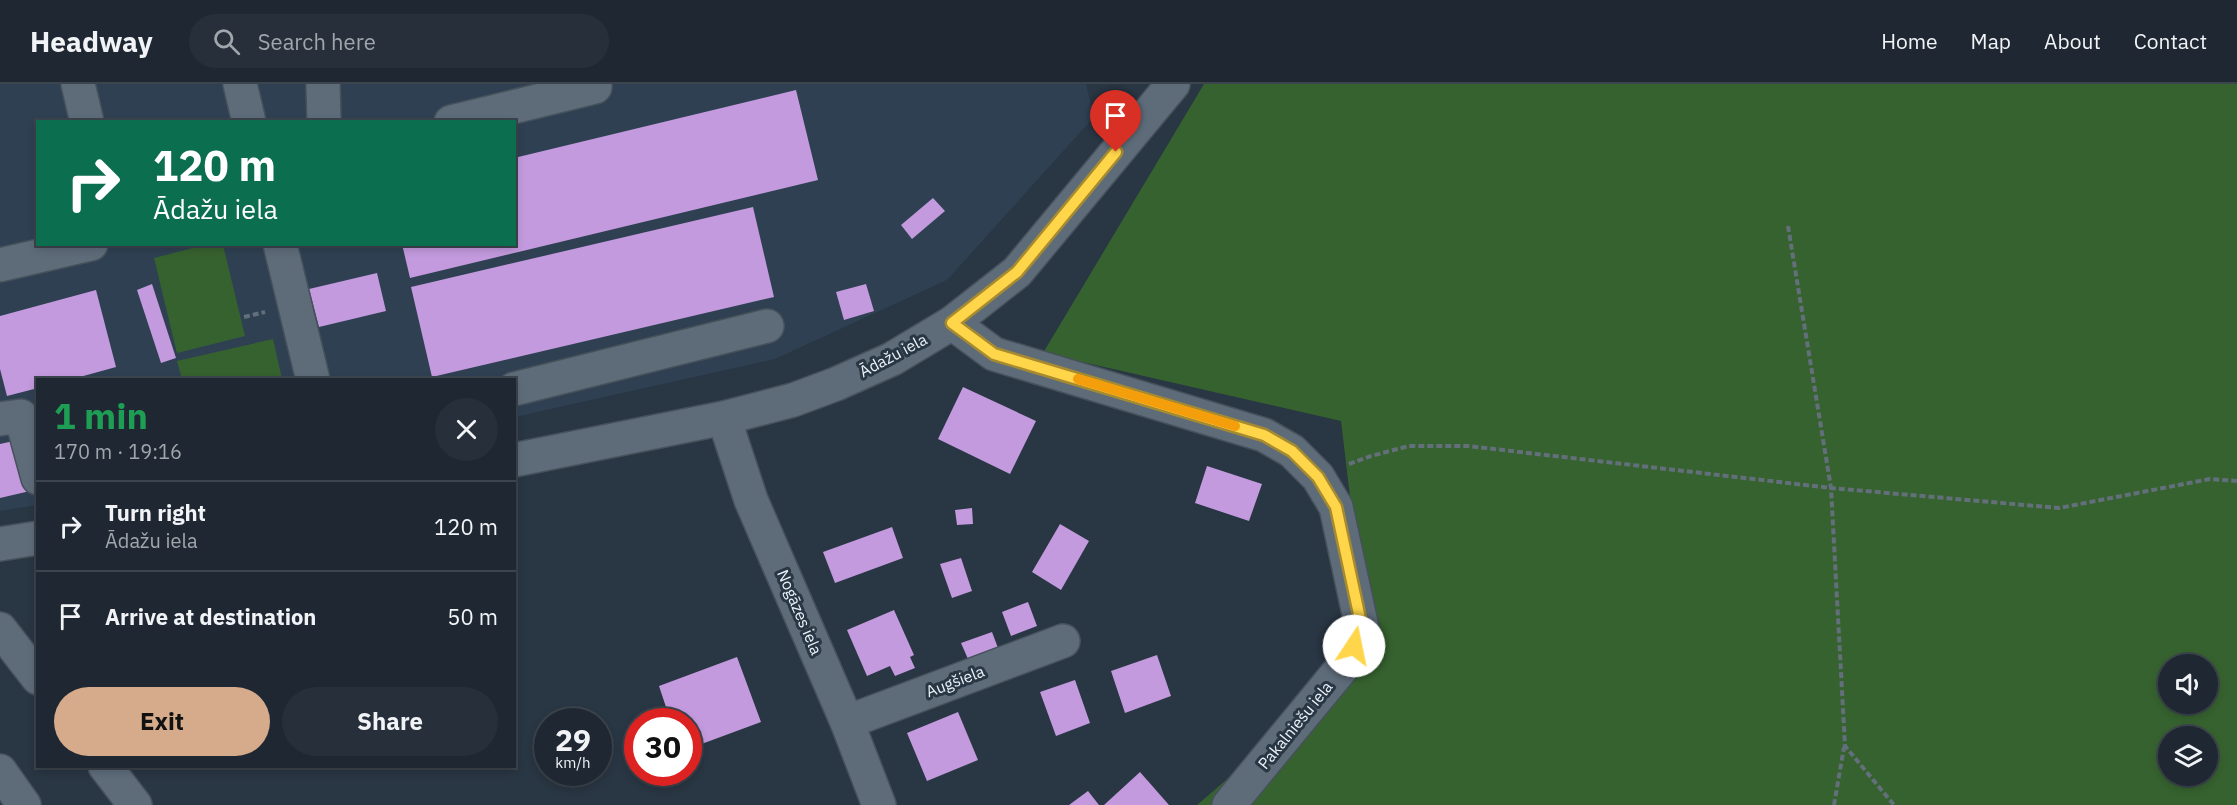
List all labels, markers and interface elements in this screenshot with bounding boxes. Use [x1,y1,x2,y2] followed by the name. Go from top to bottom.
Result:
[189,14,609,68] search box
[30,23,153,60] text: Headway
[210,25,243,58] icon: search
[258,27,376,56] text: Search here
[1881,27,1938,55] text: Home
[1971,27,2011,55] text: Map
[2044,27,2101,55] text: About
[2134,27,2207,55] text: Contact
[1090,90,1141,152] pin
[1099,99,1132,132] icon: arrive
[153,138,276,193] text: 120 m
[54,144,132,222] icon: right
[153,191,278,226] text: Ādažu iela
[856,329,931,381] street label: Ādažu iela
[54,392,148,439] text: 1 min
[435,398,498,461] button: close
[54,438,182,465] text: 170 m · 19:16
[105,498,206,527] text: Turn right
[54,510,87,543] icon: right
[434,512,498,541] text: 120 m
[105,527,198,554] text: Ādažu iela
[773,566,827,658] street label: Nogāzes iela
[54,600,87,633] icon: arrive
[105,602,316,631] text: Arrive at destination
[447,602,498,631] text: 50 m
[1322,614,1386,678] position arrow
[2158,654,2218,786] map controls
[2158,654,2218,714] button: sound
[923,661,988,701] street label: Augšiela
[1253,677,1337,773] street label: Pakalniešu iela
[54,687,270,756] button: Exit
[282,687,498,756] button: Share
[624,708,702,786] speed limit sign: 30
[555,720,591,759] text: 29
[2158,726,2218,786] button: layers
[555,753,591,772] text: km/h

